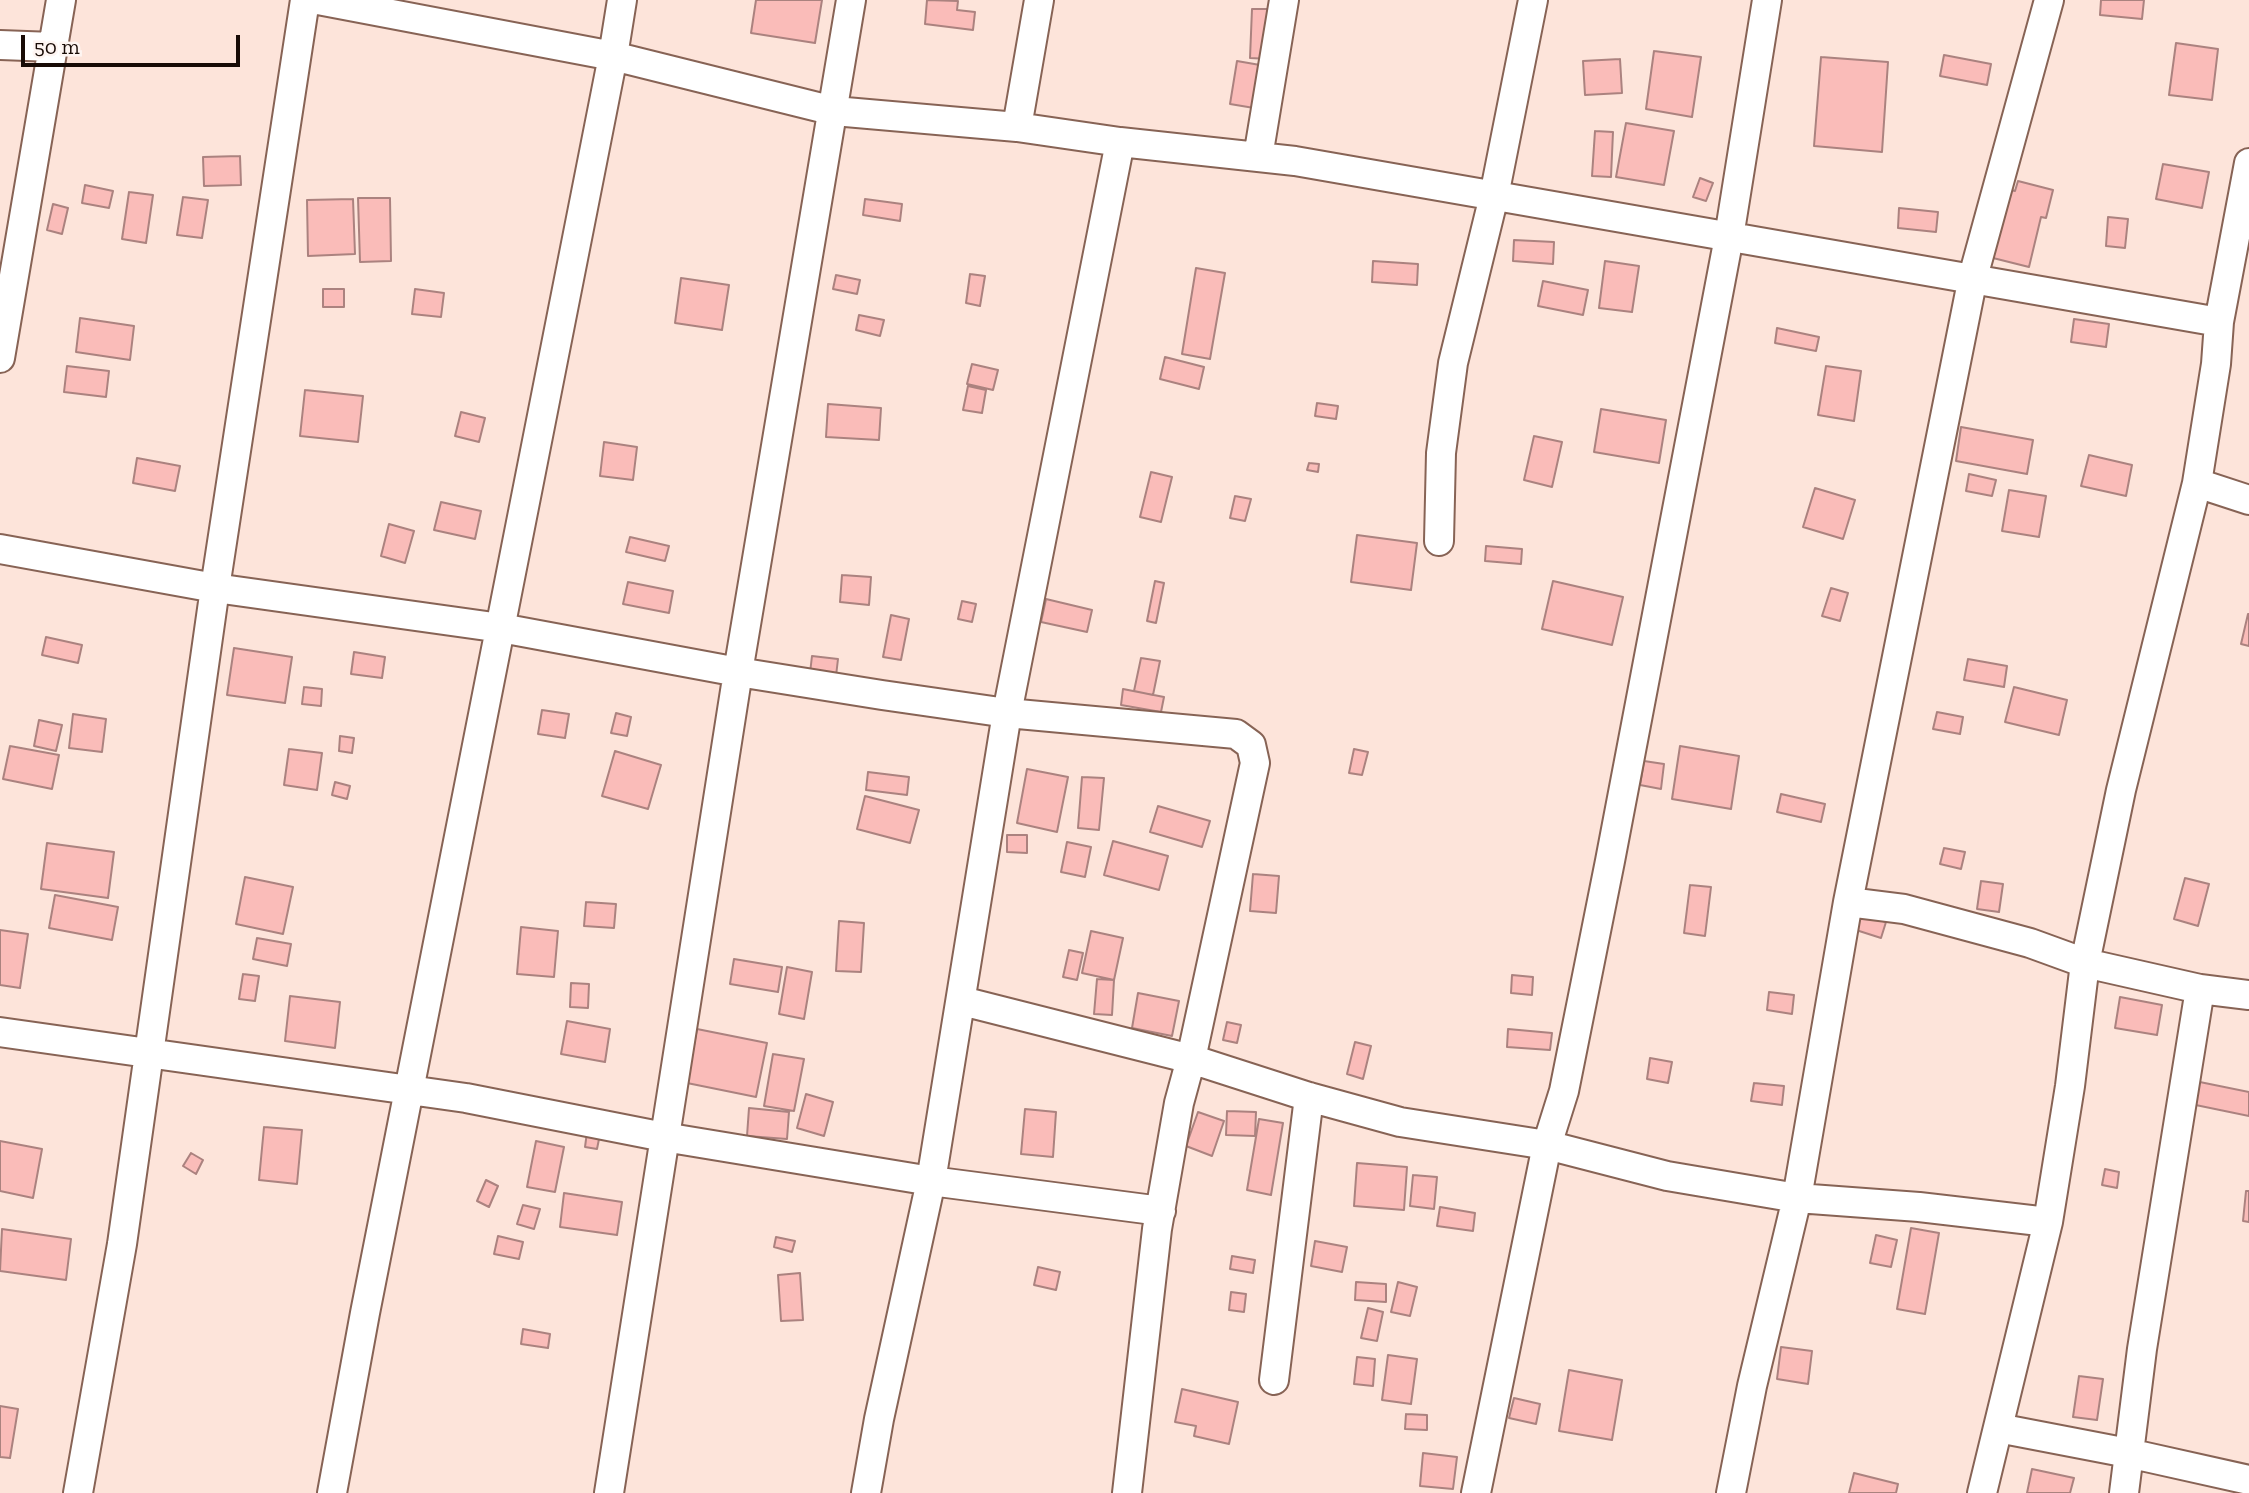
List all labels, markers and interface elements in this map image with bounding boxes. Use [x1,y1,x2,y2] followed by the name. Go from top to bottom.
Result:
[24,21,243,65] scale bar
[34,34,80,59] text: 50 m

